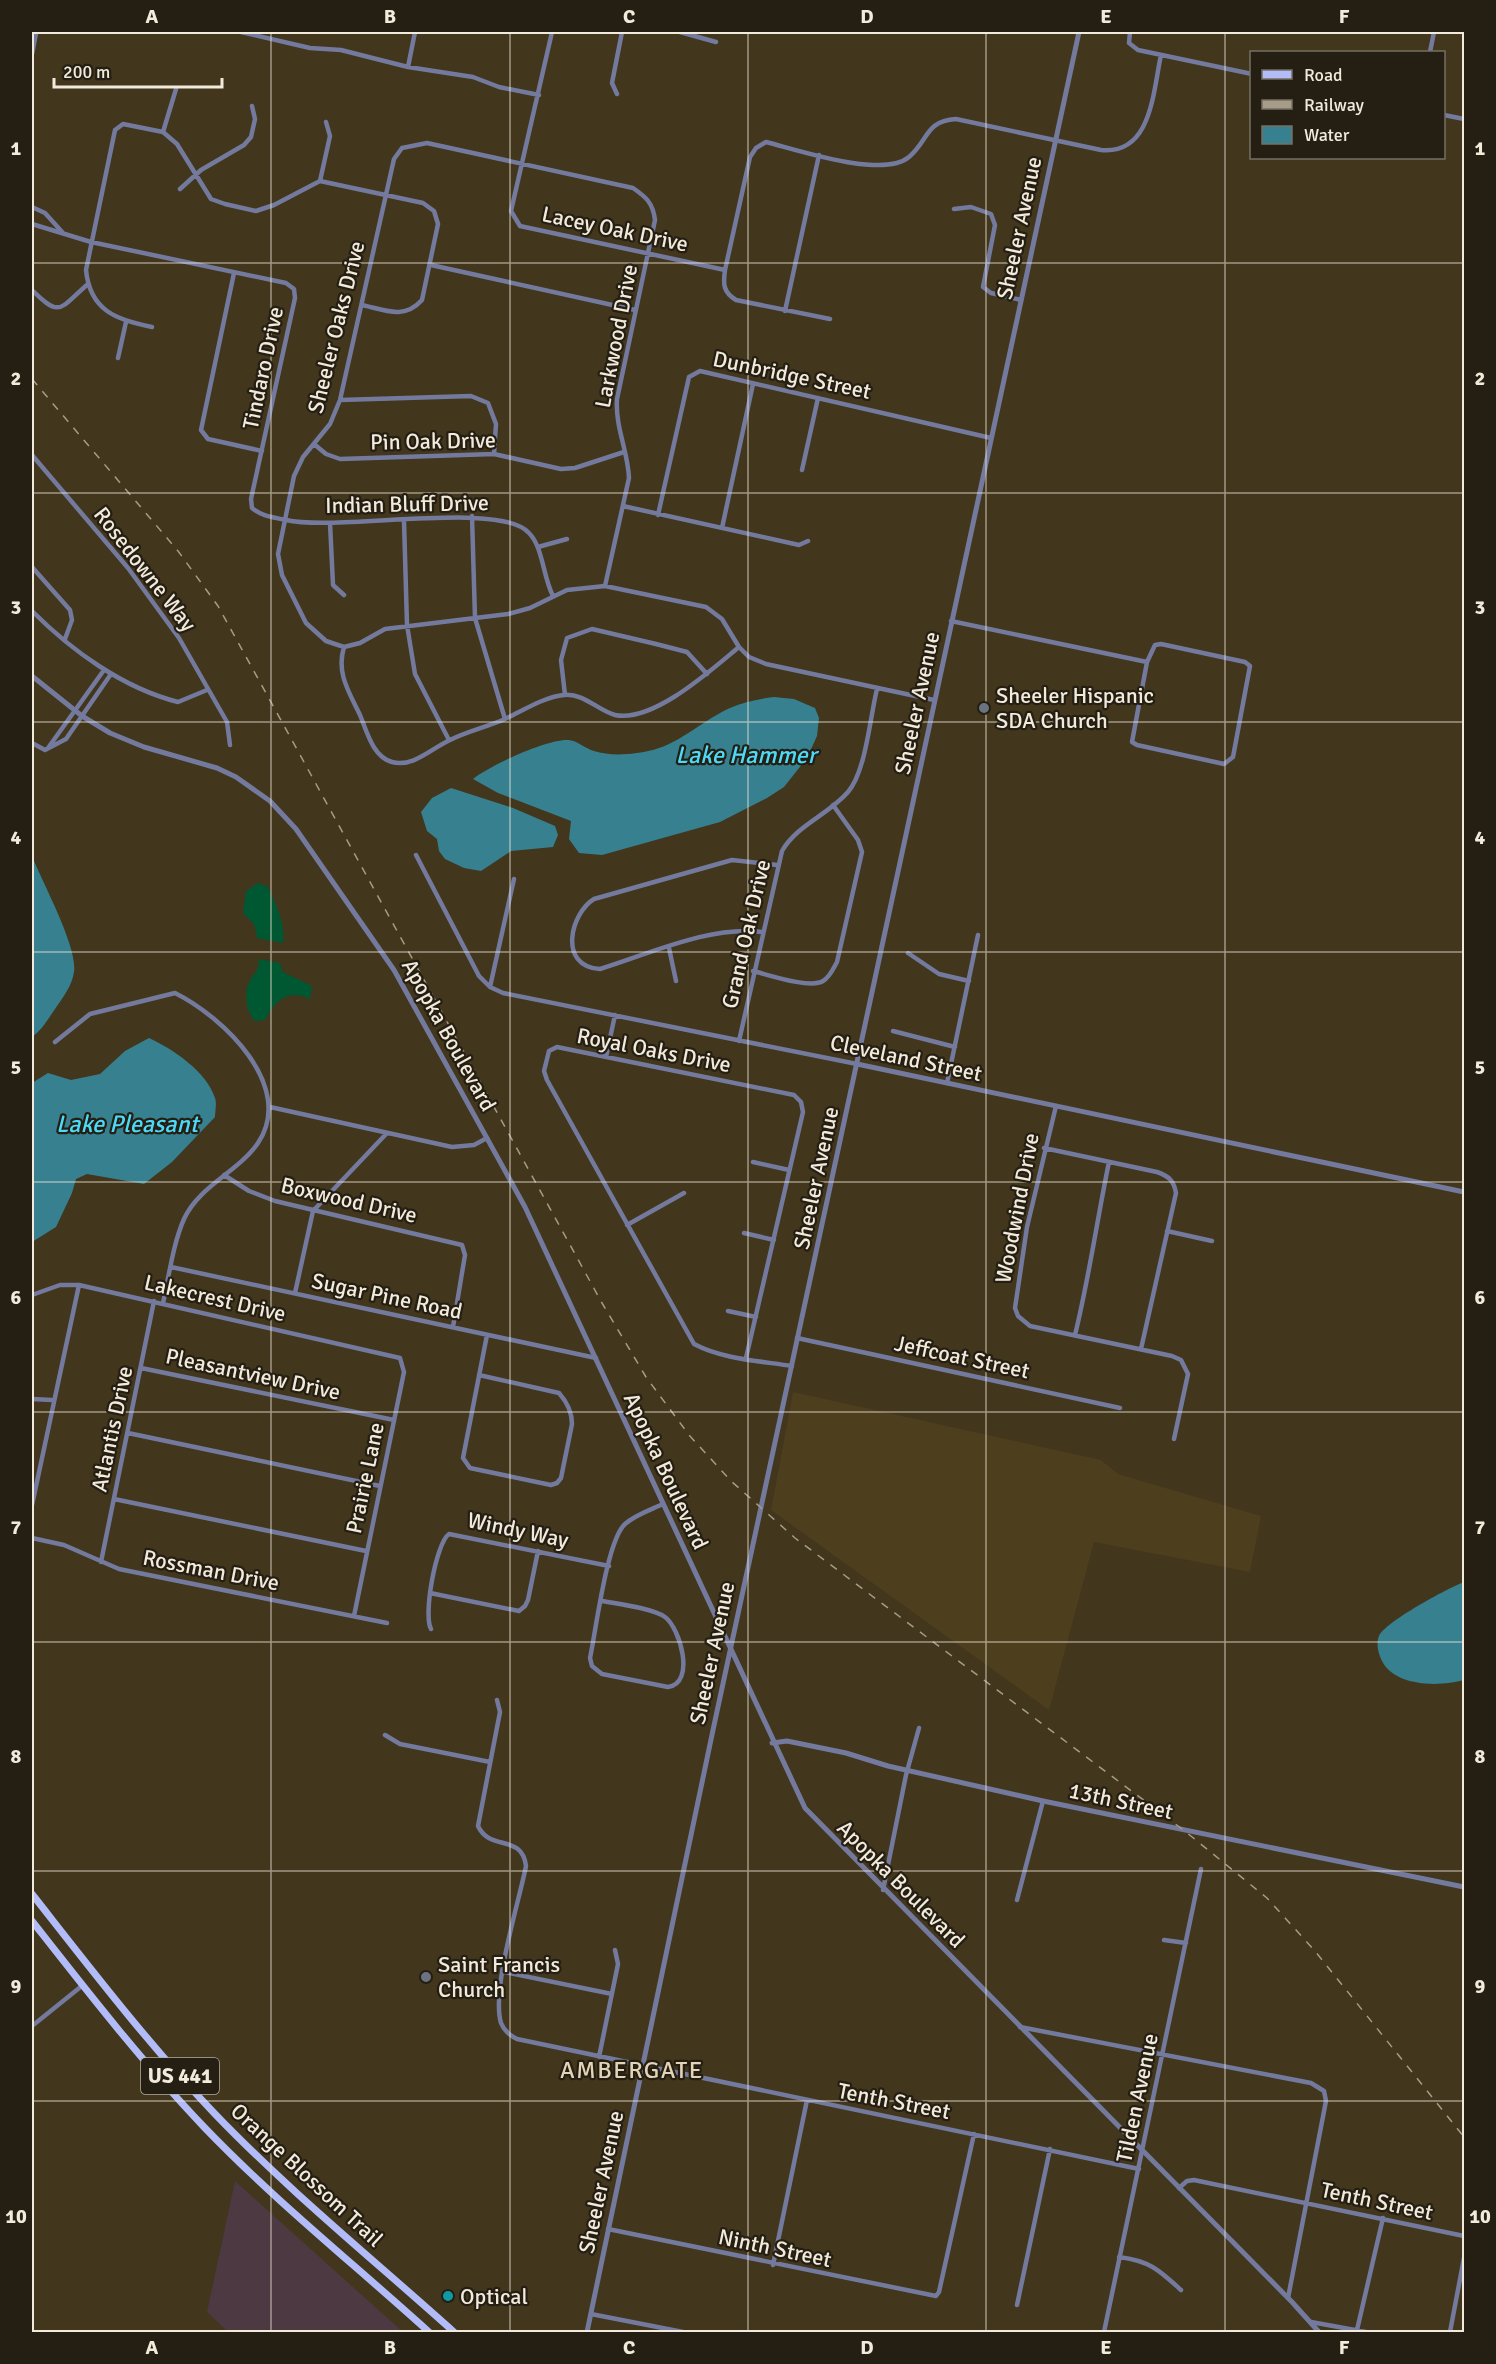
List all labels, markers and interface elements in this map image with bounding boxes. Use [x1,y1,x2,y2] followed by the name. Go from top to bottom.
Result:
[146,4,159,29] text: A
[384,4,396,29] text: B
[623,4,635,29] text: C
[860,4,874,29] text: D
[1100,4,1112,29] text: E
[1339,4,1350,29] text: F
[54,51,222,89] scale bar
[1250,51,1445,159] legend
[63,61,110,83] text: 200 m
[1304,64,1343,86] text: Road
[1304,94,1365,116] text: Railway
[1304,124,1350,146] text: Water
[11,136,22,161] text: 1
[1475,136,1486,161] text: 1
[991,154,1047,302] street label: Sheeler Avenue
[539,200,691,258] street label: Lacey Oak Drive
[302,238,370,416] street label: Sheeler Oaks Drive
[589,262,643,410] street label: Larkwood Drive
[237,304,289,432] street label: Tindaro Drive
[711,345,874,405] street label: Dunbridge Street
[11,366,21,391] text: 2
[1475,366,1485,391] text: 2
[370,426,496,456] street label: Pin Oak Drive
[325,489,489,519] street label: Indian Bluff Drive
[88,501,202,637] street label: Rosedowne Way
[11,595,21,620] text: 3
[1475,595,1485,620] text: 3
[889,629,945,777] street label: Sheeler Avenue
[996,682,1154,734] place label: Sheeler Hispanic SDA Church
[977,701,991,715] marker: Sheeler Hispanic SDA Church
[676,740,820,770] water label: Lake Hammer
[11,825,22,850] text: 4
[1475,825,1486,850] text: 4
[716,857,776,1011] street label: Grand Oak Drive
[396,954,502,1116] street label: Apopka Boulevard
[575,1022,733,1078] street label: Royal Oaks Drive
[828,1029,985,1087] street label: Cleveland Street
[11,1055,21,1080] text: 5
[1475,1055,1485,1080] text: 5
[788,1104,844,1252] street label: Sheeler Avenue
[56,1109,201,1139] water label: Lake Pleasant
[989,1131,1045,1285] street label: Woodwind Drive
[278,1171,420,1229] street label: Boxwood Drive
[309,1267,465,1325] street label: Sugar Pine Road
[142,1269,288,1327] street label: Lakecrest Drive
[11,1285,22,1310] text: 6
[1475,1285,1486,1310] text: 6
[892,1330,1032,1385] street label: Jeffcoat Street
[163,1342,343,1406] street label: Pleasantview Drive
[85,1364,139,1494] street label: Atlantis Drive
[618,1388,714,1554] street label: Apopka Boulevard
[340,1420,390,1536] street label: Prairie Lane
[465,1506,572,1554] street label: Windy Way
[11,1515,22,1540] text: 7
[1475,1515,1486,1540] text: 7
[141,1544,281,1596] street label: Rossman Drive
[684,1579,740,1727] street label: Sheeler Avenue
[11,1744,22,1769] text: 8
[1475,1744,1486,1769] text: 8
[1067,1777,1176,1825] street label: 13th Street
[831,1814,971,1954] street label: Apopka Boulevard
[438,1951,560,2003] place label: Saint Francis Church
[419,1970,433,1984] marker: Saint Francis Church
[11,1974,22,1999] text: 9
[1475,1974,1486,1999] text: 9
[1110,2031,1164,2165] street label: Tilden Avenue
[560,2055,704,2085] district label: AMBERGATE
[141,2058,219,2094] road number: US 441
[836,2077,953,2125] street label: Tenth Street
[225,2097,389,2253] street label: Orange Blossom Trail
[573,2108,629,2256] street label: Sheeler Avenue
[1319,2176,1436,2226] street label: Tenth Street
[5,2204,27,2229] text: 10
[1469,2204,1491,2229] text: 10
[716,2223,834,2273] street label: Ninth Street
[460,2283,528,2310] place label: Optical
[441,2289,455,2303] marker: Optical
[146,2335,159,2360] text: A
[384,2335,396,2360] text: B
[623,2335,635,2360] text: C
[860,2335,874,2360] text: D
[1100,2335,1112,2360] text: E
[1339,2335,1350,2360] text: F

